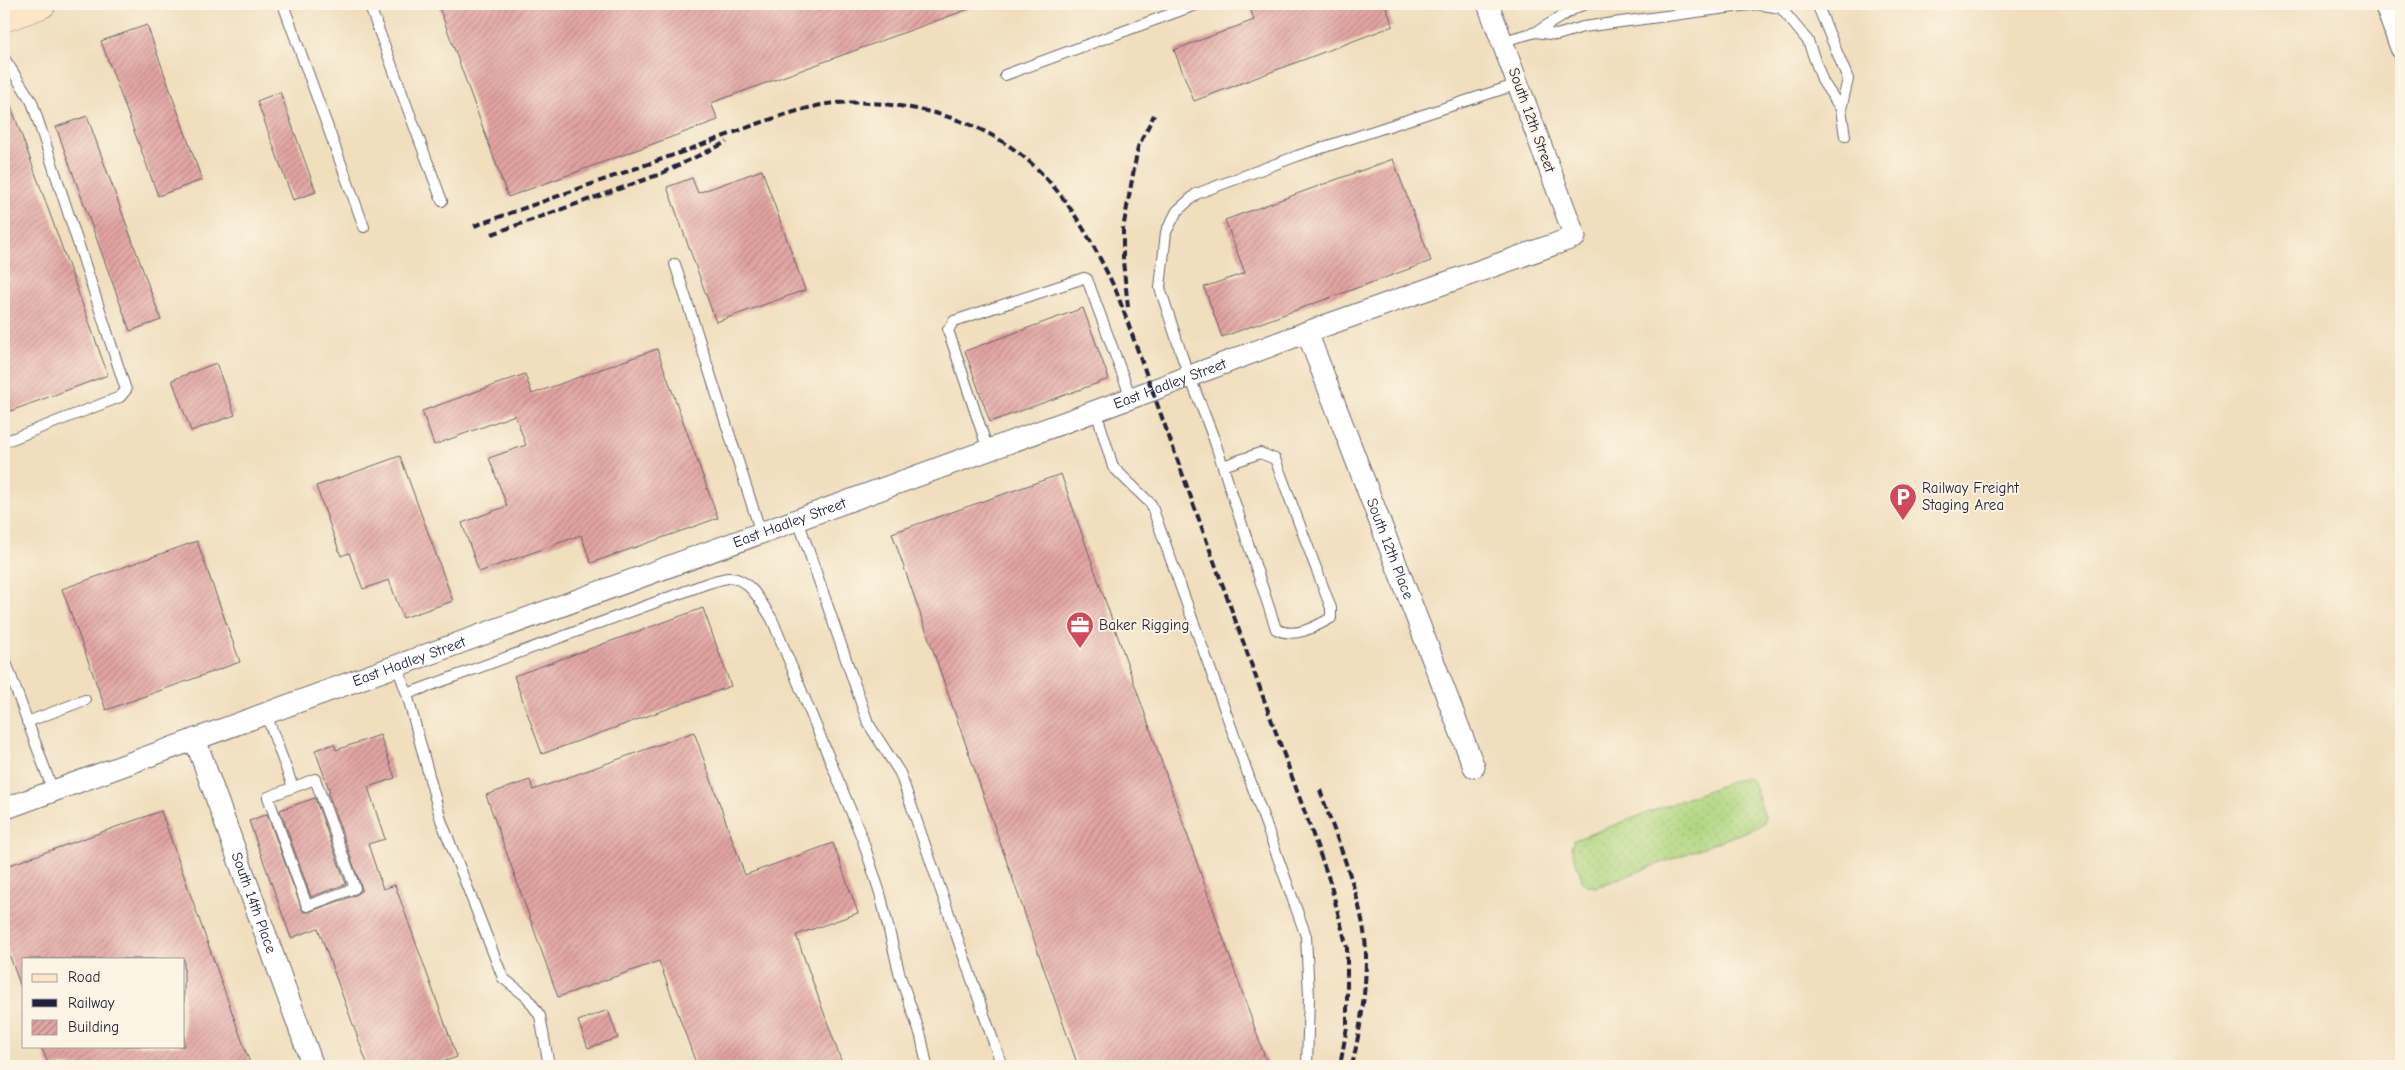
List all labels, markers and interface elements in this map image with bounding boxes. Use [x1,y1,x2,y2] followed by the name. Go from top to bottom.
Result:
[1505,65,1559,175] street label: South 12th Street
[1111,354,1229,413] street label: East Hadley Street
[1922,479,2020,514] place label: Railway Freight Staging Area
[1888,482,1918,521] parking icon: Railway Freight Staging Area
[730,494,849,551] street label: East Hadley Street
[1363,496,1418,602] street label: South 12th Place
[1065,610,1095,649] office icon: Baker Rigging
[1099,616,1189,634] place label: Baker Rigging
[350,632,469,690] street label: East Hadley Street
[228,850,281,956] street label: South 14th Place
[22,958,185,1048] legend
[68,968,100,986] text: Road
[68,994,115,1012] text: Railway
[68,1018,119,1036] text: Building

